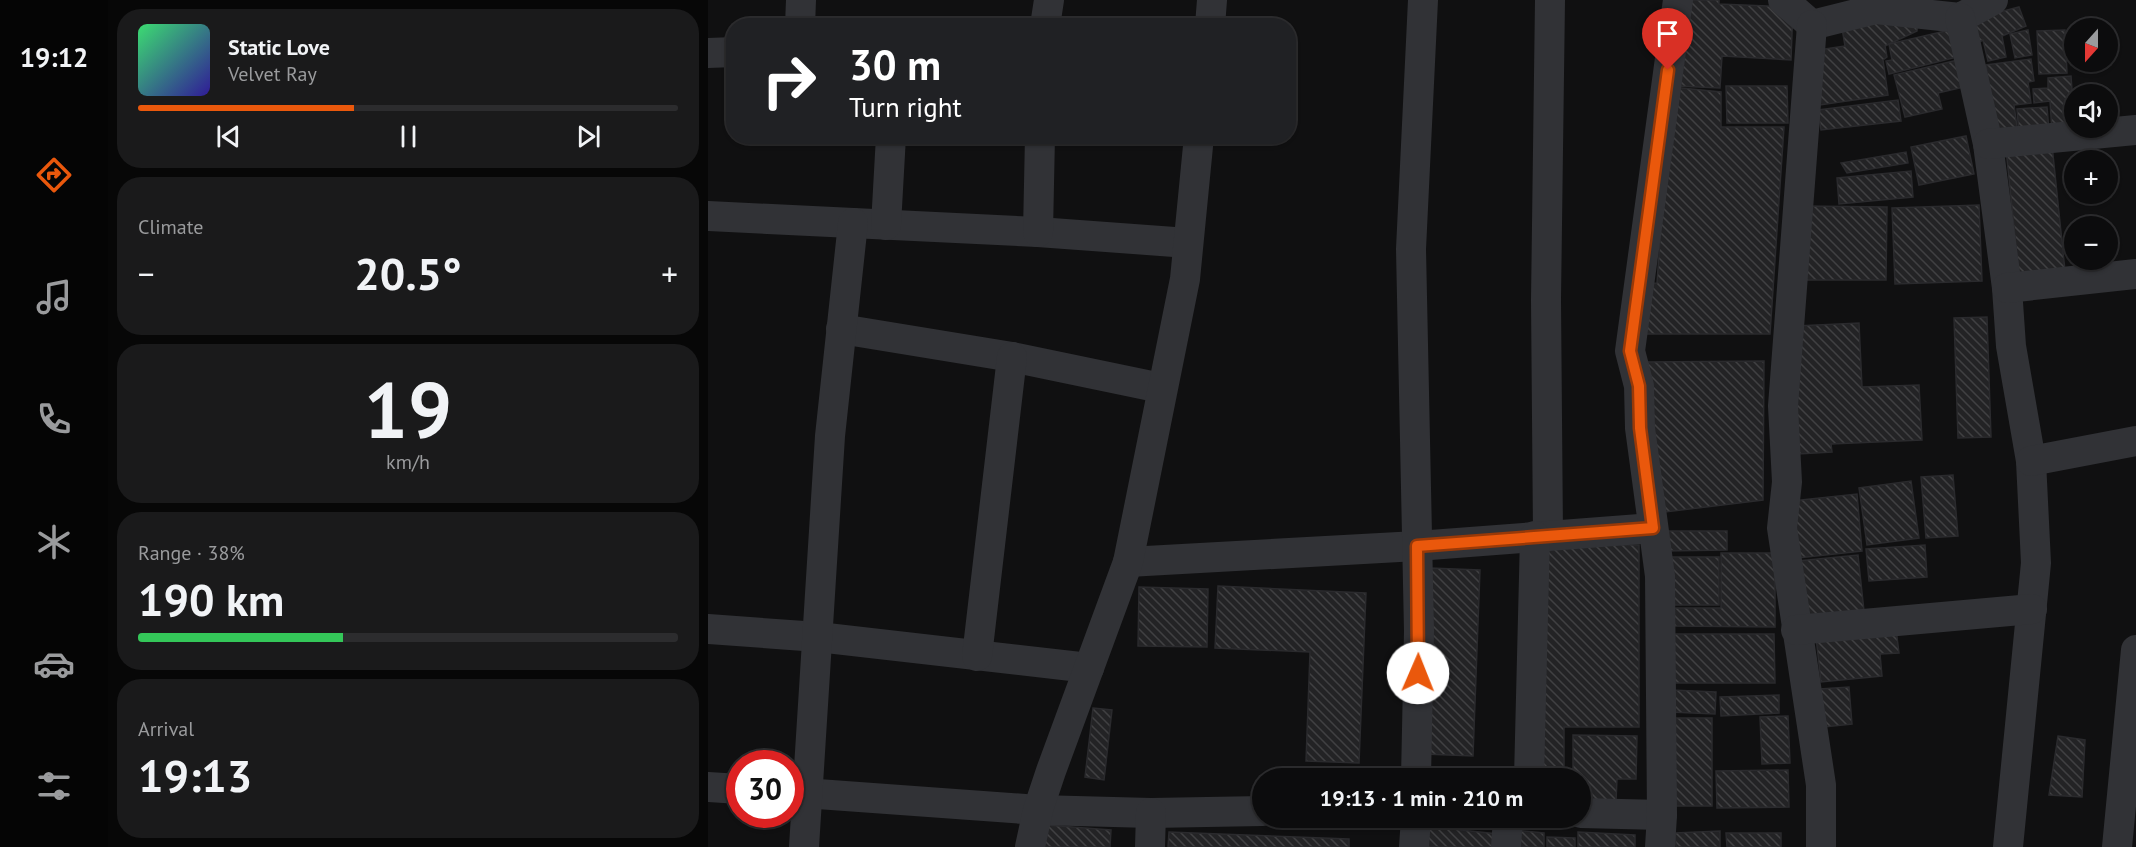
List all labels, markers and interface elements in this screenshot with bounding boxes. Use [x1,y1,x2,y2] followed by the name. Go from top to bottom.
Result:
[1642,8,1693,70] pin
[1651,17,1684,50] icon: arrive
[2064,18,2118,72] north arrow
[2064,18,2118,270] map controls
[228,33,330,61] text: Static Love
[849,37,941,92] text: 30 m
[20,40,88,74] text: 19:12
[750,42,828,120] icon: right
[228,61,317,87] text: Velvet Ray
[2064,84,2118,138] button: sound
[849,90,962,124] text: Turn right
[212,120,245,153] icon: previous
[392,120,425,153] icon: pause
[572,120,605,153] icon: next
[2064,150,2118,204] button: +
[33,154,75,196] icon: directions
[138,214,204,240] text: Climate
[2064,216,2118,270] button: −
[354,244,462,302] text: 20.5°
[138,252,155,295] text: −
[661,252,678,295] text: +
[33,276,75,318] icon: music
[364,359,452,460] text: 19
[33,398,75,440] icon: phone
[386,449,430,475] text: km/h
[33,521,75,563] icon: climate
[138,540,245,566] text: Range · 38%
[138,570,284,628] text: 190 km
[1386,641,1450,705] position arrow
[33,643,75,685] icon: car
[138,716,194,742] text: Arrival
[138,746,252,804] text: 19:13
[726,750,804,828] speed limit sign: 30
[33,765,75,807] icon: filters
[1320,784,1523,812] text: 19:13 · 1 min · 210 m

